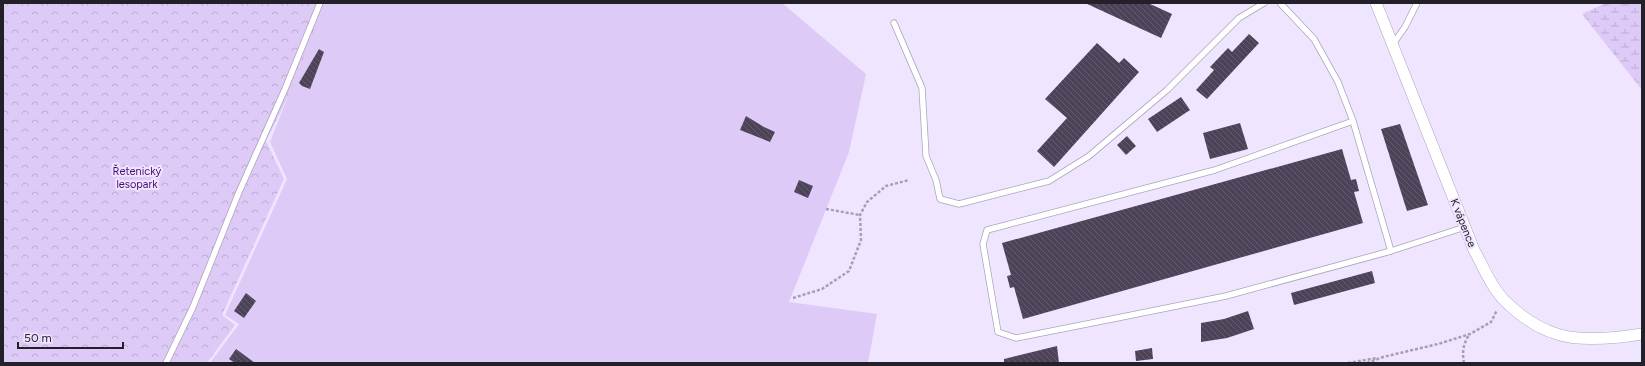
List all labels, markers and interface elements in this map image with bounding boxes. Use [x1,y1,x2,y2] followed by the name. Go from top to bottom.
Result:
[113,164,162,191] park label: Řetenický lesopark
[1447,197,1479,249] street label: K vápence
[18,324,123,350] scale bar
[24,331,52,345] text: 50 m

